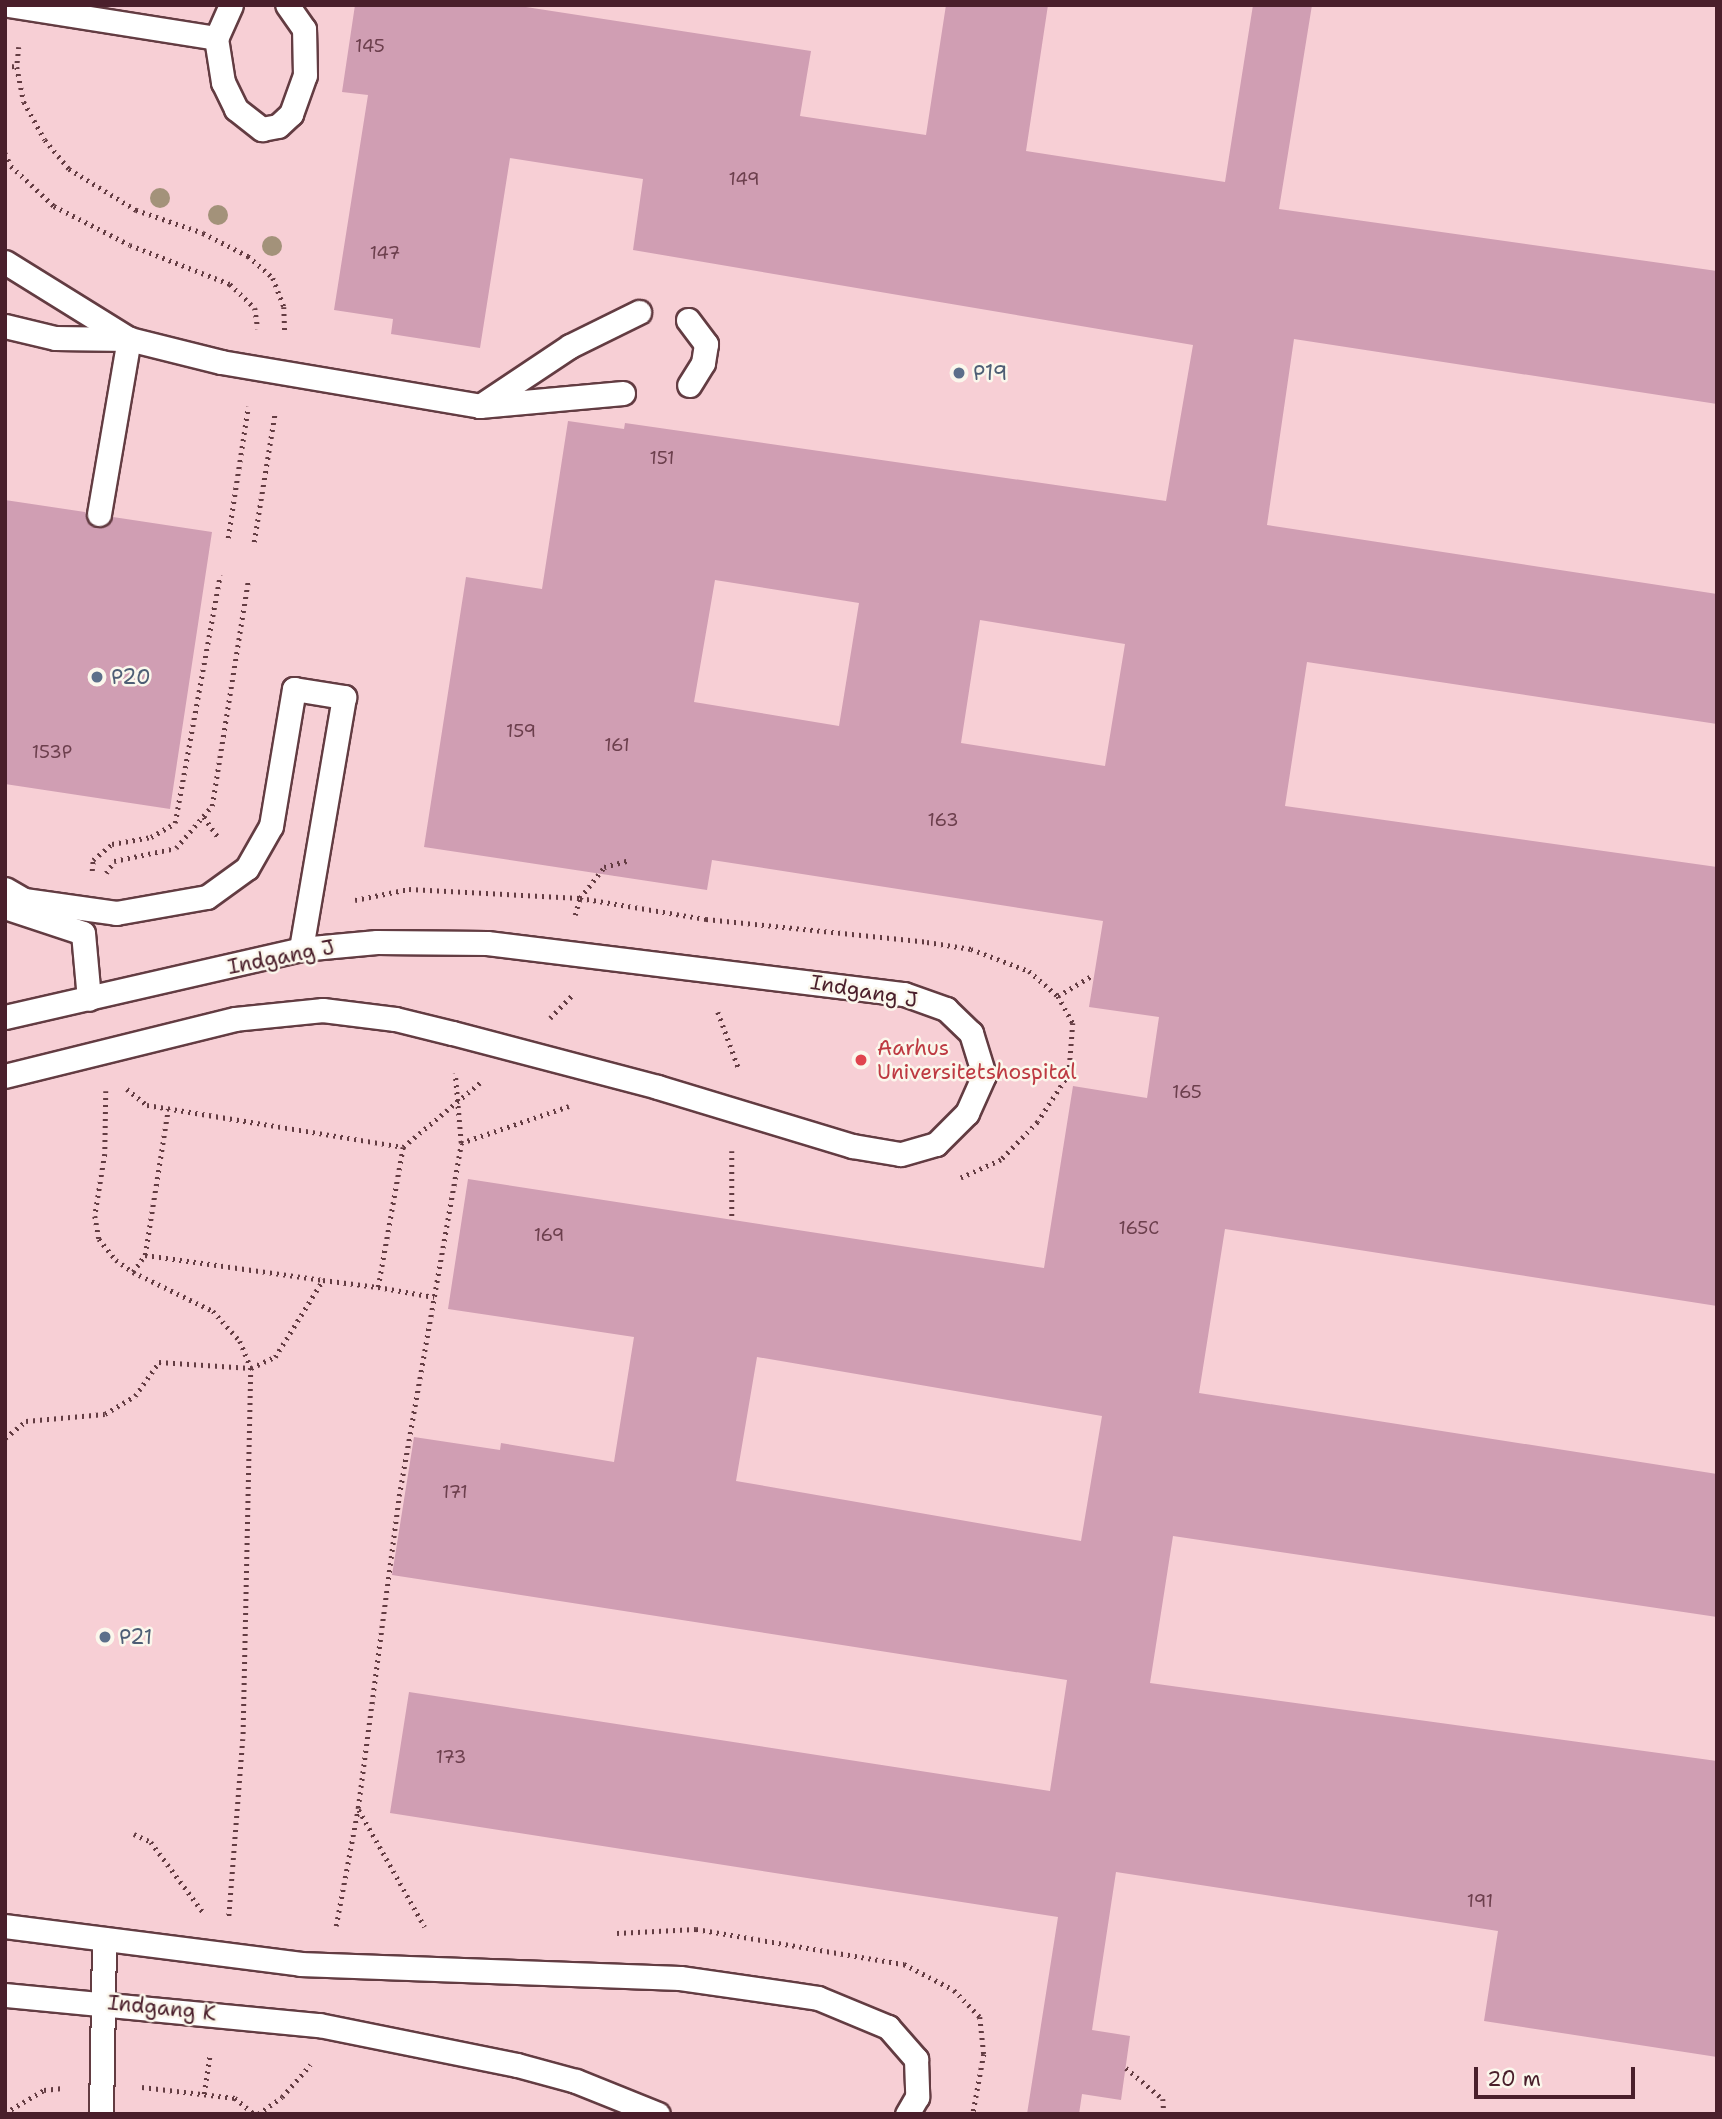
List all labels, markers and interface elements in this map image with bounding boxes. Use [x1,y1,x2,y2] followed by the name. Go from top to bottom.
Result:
[355,35,385,57] house number: 145
[728,168,760,190] house number: 149
[370,242,400,264] house number: 147
[973,360,1007,386] place label: P19
[951,365,967,381] marker: P19
[649,447,675,469] house number: 151
[111,664,151,690] place label: P20
[89,669,105,685] marker: P20
[506,720,536,742] house number: 159
[604,734,630,756] house number: 161
[32,741,72,763] house number: 153P
[928,809,958,831] house number: 163
[226,934,336,980] street label: Indgang J
[809,969,919,1013] street label: Indgang J
[877,1035,1076,1085] place label: Aarhus Universitetshospital
[851,1050,871,1070] marker: Aarhus Universitetshospital
[1172,1081,1202,1103] house number: 165
[1119,1217,1159,1239] house number: 165C
[534,1224,564,1246] house number: 169
[442,1481,468,1503] house number: 171
[119,1624,153,1650] place label: P21
[97,1629,113,1645] marker: P21
[436,1746,466,1768] house number: 173
[1467,1890,1493,1912] house number: 191
[106,1990,218,2026] street label: Indgang K
[1477,2052,1638,2096] scale bar
[1487,2065,1541,2093] text: 20 m

